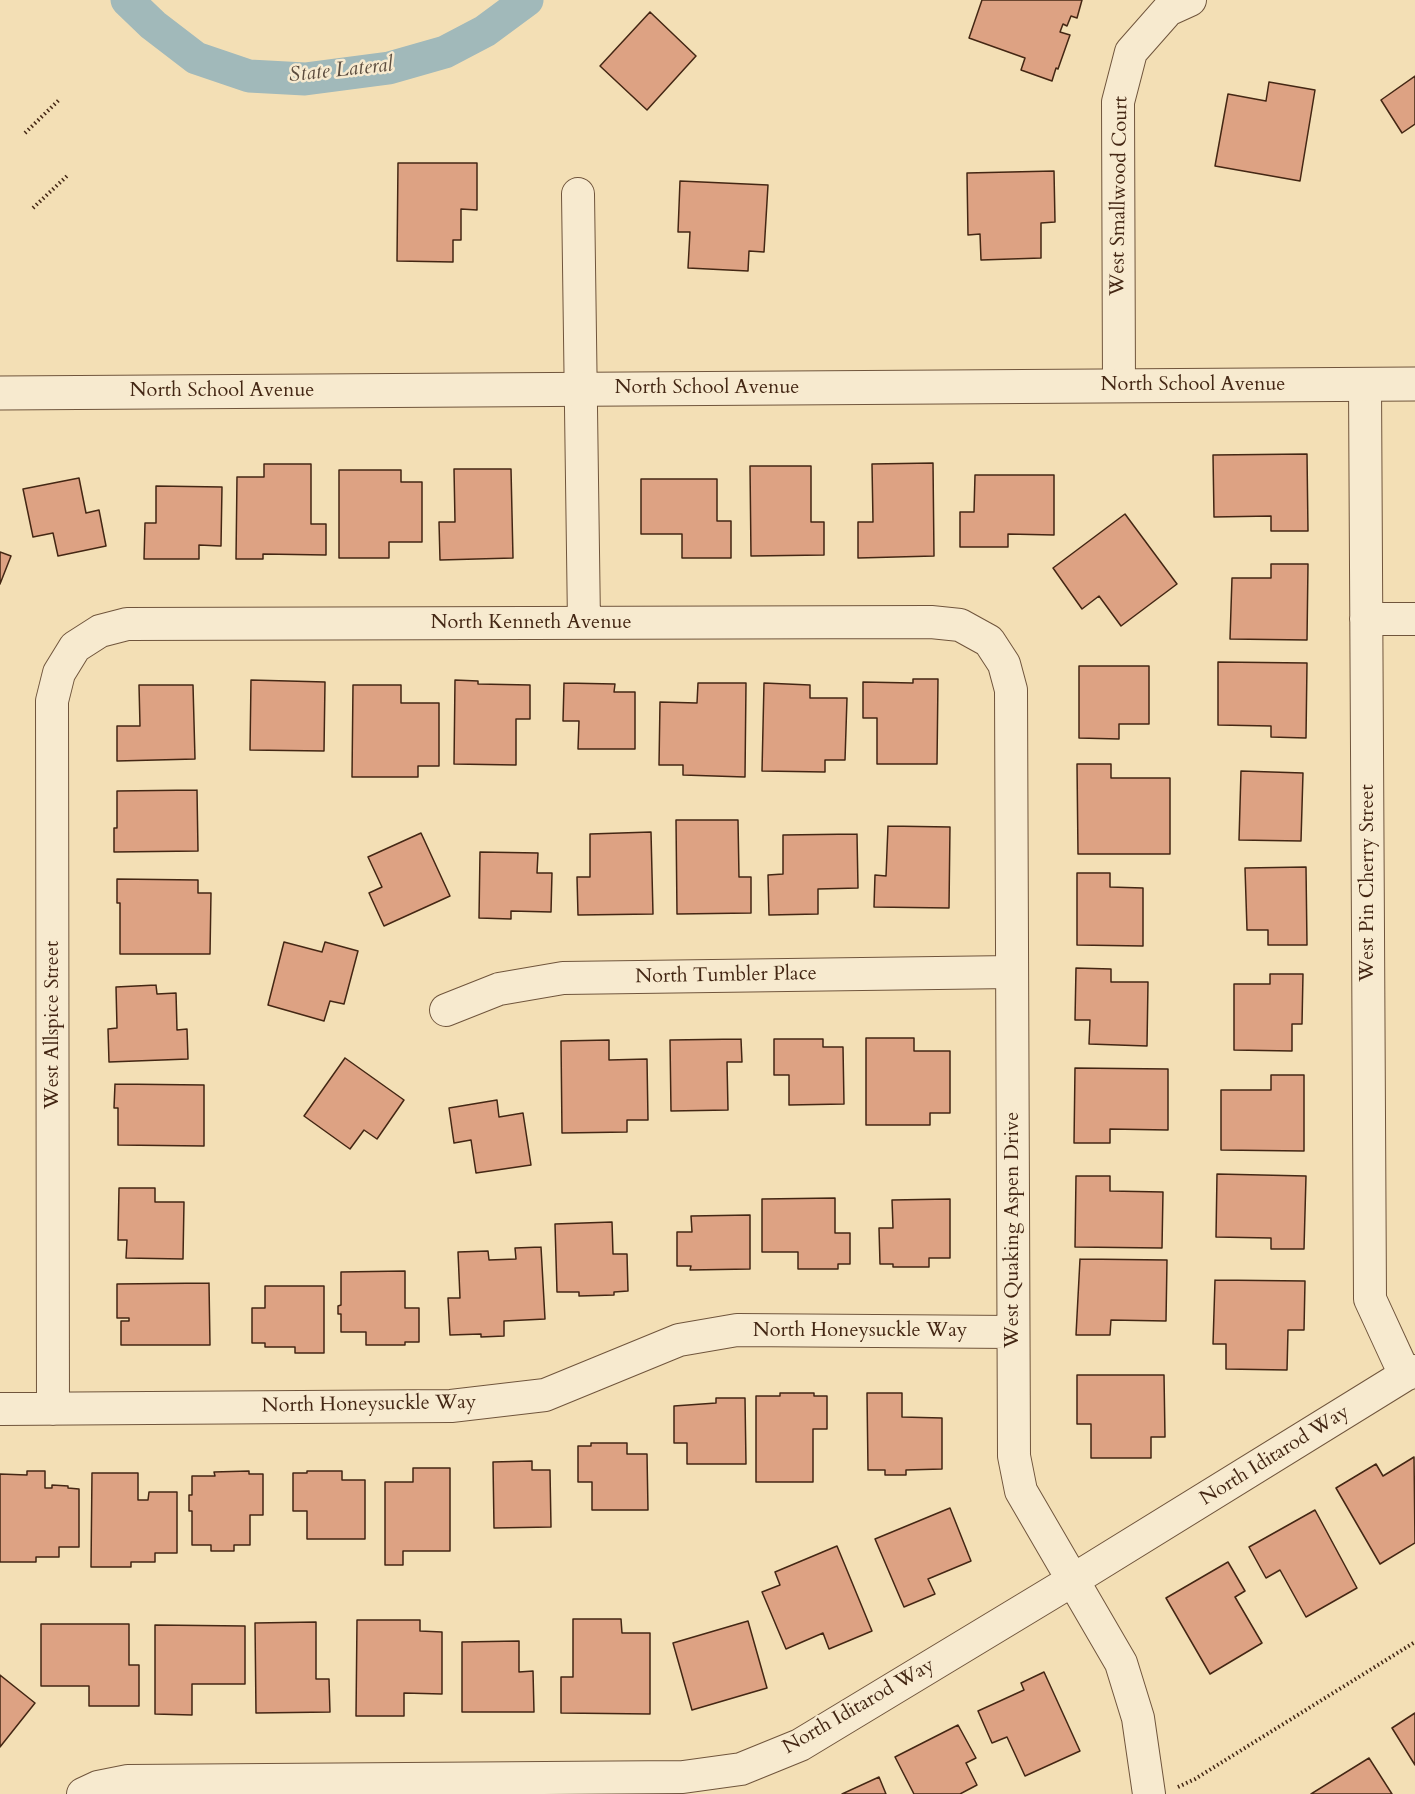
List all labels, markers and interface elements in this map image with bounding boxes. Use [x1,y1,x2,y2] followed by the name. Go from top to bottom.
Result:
[288,53,394,89] water label: State Lateral
[1106,96,1134,296] street label: West Smallwood Court
[1101,373,1285,397] street label: North School Avenue
[615,376,799,400] street label: North School Avenue
[130,379,314,403] street label: North School Avenue
[430,611,632,635] street label: North Kenneth Avenue
[1356,784,1380,982] street label: West Pin Cherry Street
[41,941,65,1109] street label: West Allspice Street
[635,962,817,990] street label: North Tumbler Place
[1001,1112,1025,1348] street label: West Quaking Aspen Drive
[753,1319,967,1343] street label: North Honeysuckle Way
[261,1391,477,1419] street label: North Honeysuckle Way
[1196,1400,1354,1512] street label: North Iditarod Way
[779,1654,939,1760] street label: North Iditarod Way

